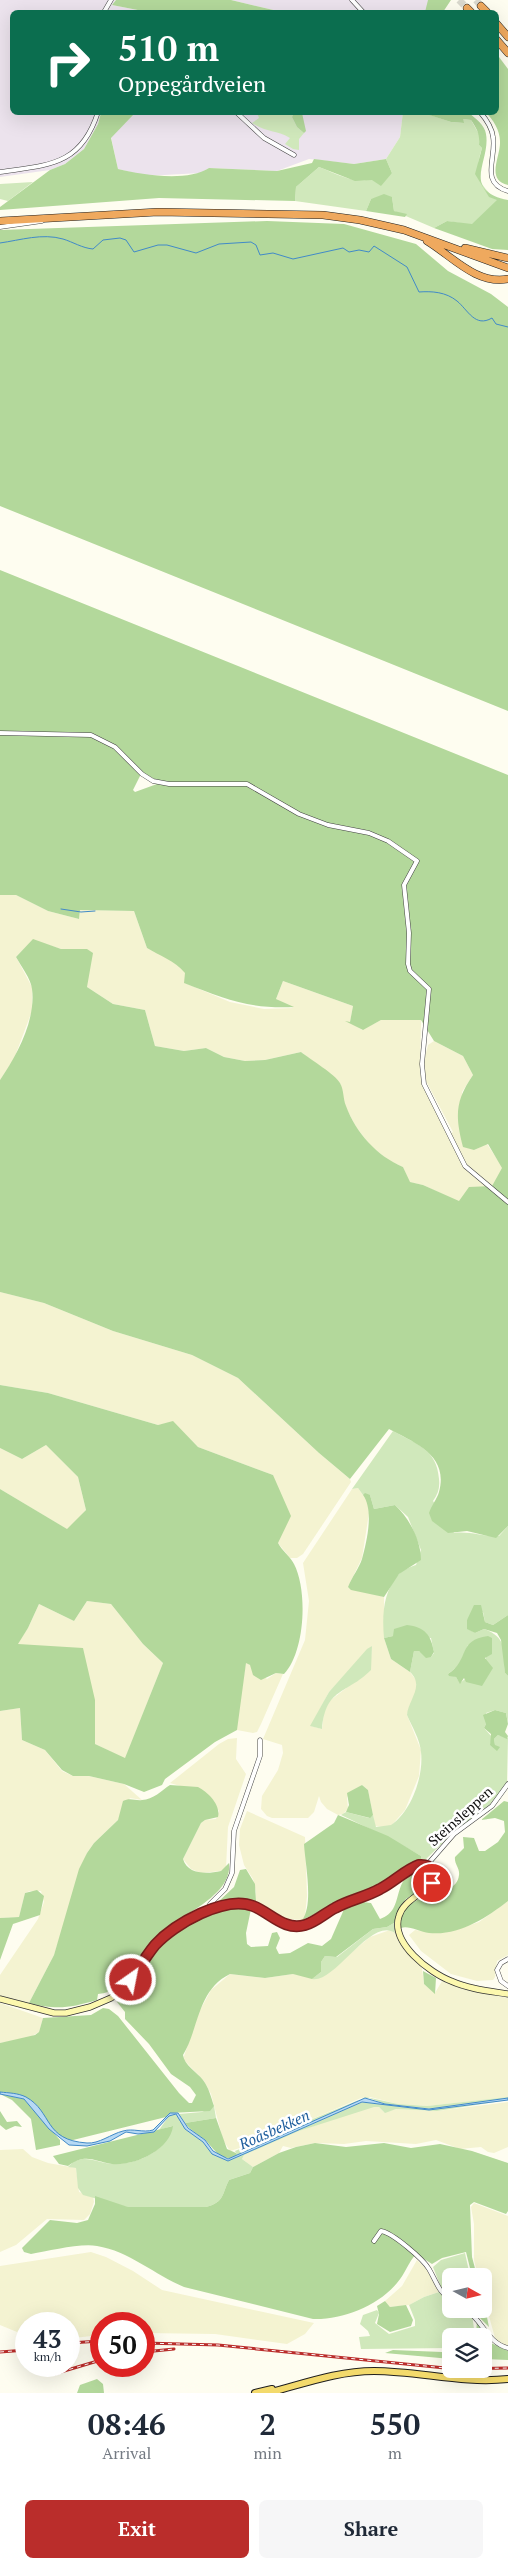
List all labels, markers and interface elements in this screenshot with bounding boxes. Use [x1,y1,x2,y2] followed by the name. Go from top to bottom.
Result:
[118,25,219,71] text: 510 m
[35,30,100,95] icon: right
[118,69,266,98] text: Oppegårdveien
[424,1781,497,1850] street label: Steinsleppen
[411,1862,453,1904] pin
[418,1869,446,1897] icon: arrive
[104,1953,156,2005] position arrow
[235,2105,312,2154] water label: Roåsbekken
[442,2268,492,2318] north arrow
[442,2268,492,2378] map controls
[90,2312,155,2377] speed limit sign: 50
[33,2322,62,2355] text: 43
[442,2328,492,2378] button: layers
[34,2349,61,2364] text: km/h
[88,2404,166,2444] text: 08:46
[259,2404,276,2444] text: 2
[369,2404,420,2444] text: 550
[102,2442,151,2464] text: Arrival
[254,2442,282,2464] text: min
[388,2442,402,2464] text: m
[25,2500,249,2558] button: Exit
[259,2500,483,2558] button: Share

